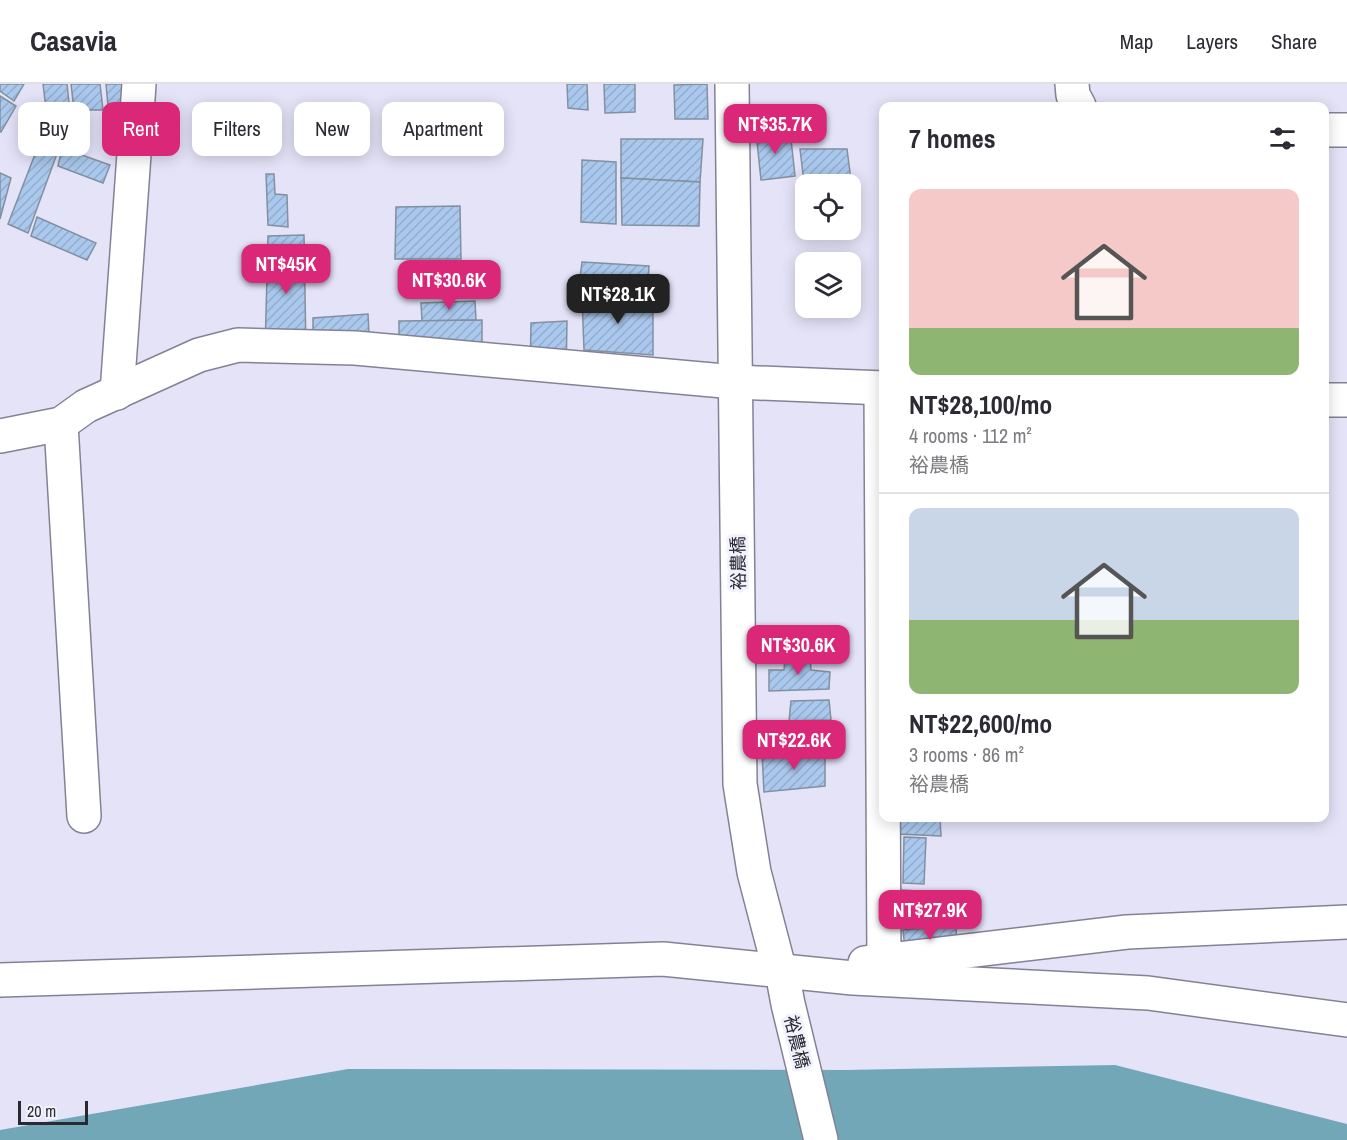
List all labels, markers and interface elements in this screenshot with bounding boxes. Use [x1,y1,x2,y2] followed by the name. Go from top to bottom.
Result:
[30,22,117,60] text: Casavia
[1120,27,1153,56] text: Map
[1186,27,1238,56] text: Layers
[1271,27,1317,56] text: Share
[18,102,90,156] chip: Buy
[102,102,180,156] chip: Rent
[192,102,282,156] chip: Filters
[294,102,370,156] chip: New
[382,102,504,156] chip: Apartment
[713,104,837,155] pin: NT$35.7K
[738,110,812,137] text: NT$35.7K
[909,121,996,156] text: 7 homes
[1266,122,1299,155] icon: filters
[795,174,861,318] map controls
[795,174,861,240] button: locate
[1050,228,1158,336] icon: home
[237,244,335,295] pin: NT$45K
[255,250,317,277] text: NT$45K
[795,252,861,318] button: layers
[387,260,511,311] pin: NT$30.6K
[412,266,486,293] text: NT$30.6K
[556,274,680,325] pin: NT$28.1K
[581,280,655,307] text: NT$28.1K
[909,387,1052,422] text: NT$28,100/mo
[909,422,1032,449] text: 4 rooms · 112 m²
[909,451,969,478] text: 裕農橋
[725,536,751,590] street label: 裕農橋
[1050,547,1158,655] icon: home
[736,625,860,676] pin: NT$30.6K
[761,631,835,658] text: NT$30.6K
[909,706,1052,741] text: NT$22,600/mo
[732,720,856,771] pin: NT$22.6K
[757,726,831,753] text: NT$22.6K
[909,741,1024,768] text: 3 rooms · 86 m²
[909,770,969,797] text: 裕農橋
[868,890,992,941] pin: NT$27.9K
[893,896,967,923] text: NT$27.9K
[778,1013,816,1071] street label: 裕農橋
[18,1098,88,1126] scale bar
[27,1100,56,1122] text: 20 m

